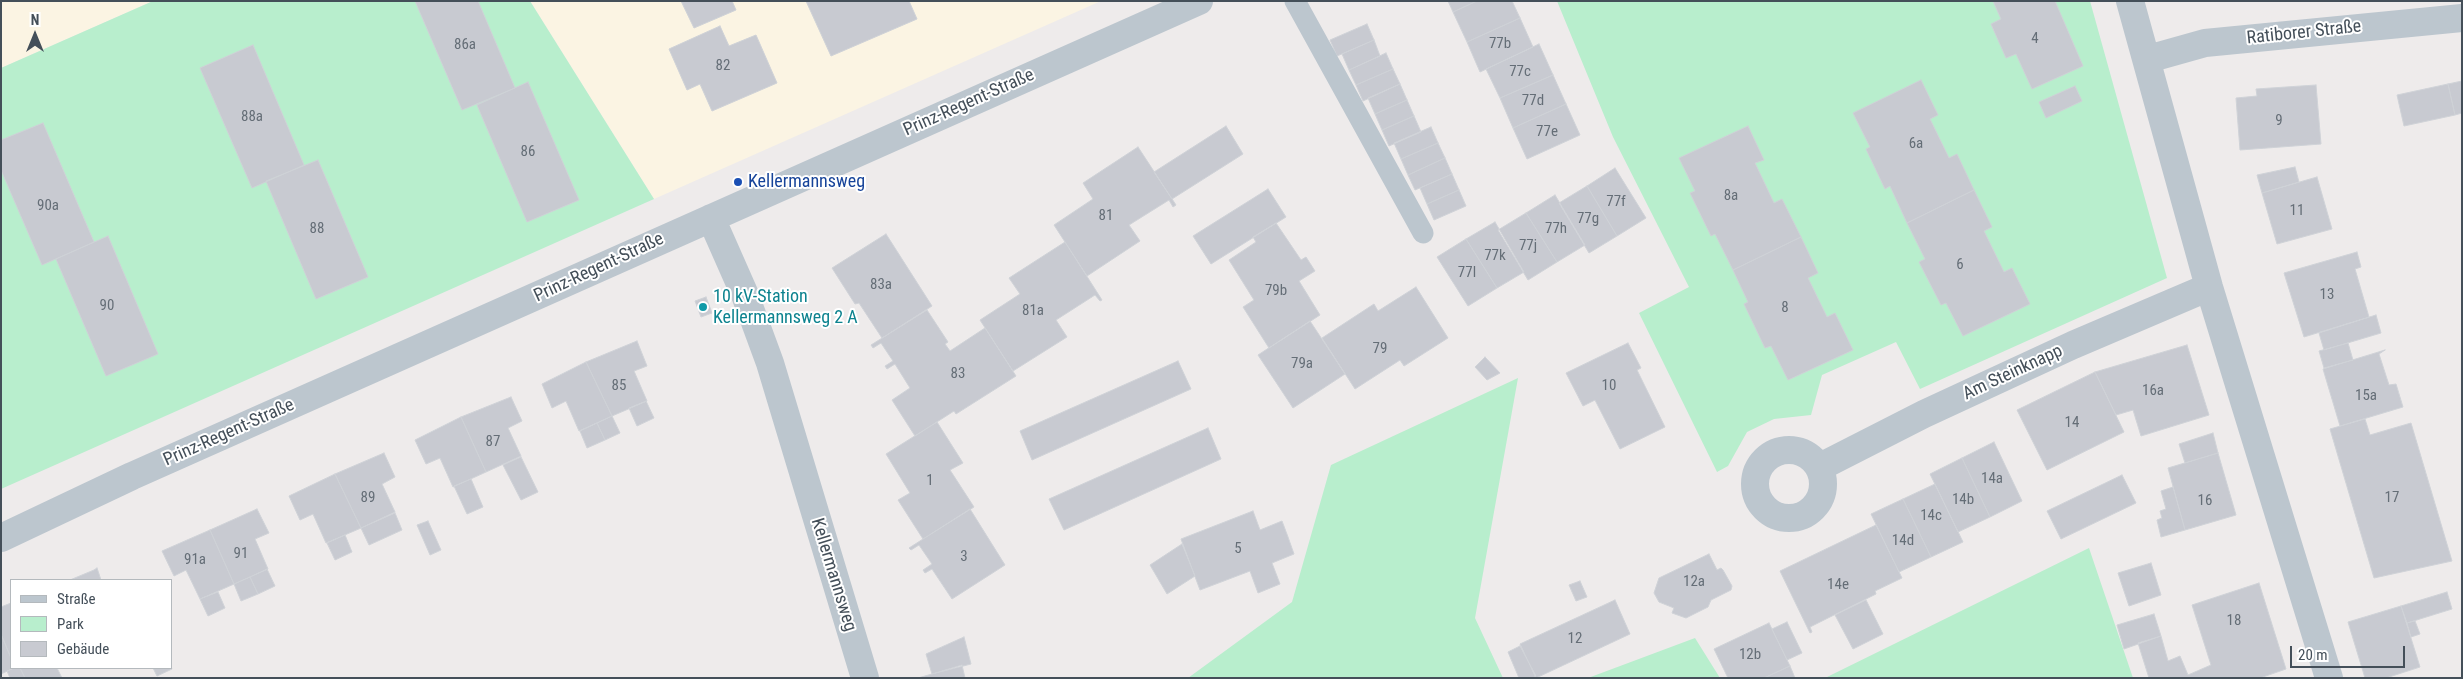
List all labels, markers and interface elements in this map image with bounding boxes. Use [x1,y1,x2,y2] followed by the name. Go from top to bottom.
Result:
[10,10,60,60] north arrow
[31,12,39,28] text: N
[2246,16,2362,50] street label: Ratiborer Straße
[2031,30,2039,48] house number: 4
[1489,35,1511,53] house number: 77b
[454,36,476,54] house number: 86a
[716,57,730,75] house number: 82
[1509,63,1531,81] house number: 77c
[900,65,1038,141] street label: Prinz-Regent-Straße
[1522,92,1544,110] house number: 77d
[241,108,263,126] house number: 88a
[2275,112,2283,130] house number: 9
[1536,123,1558,141] house number: 77e
[1909,135,1923,153] house number: 6a
[521,143,535,161] house number: 86
[748,171,865,193] place label: Kellermannsweg
[732,176,744,188] marker: Kellermannsweg
[1724,187,1738,205] house number: 8a
[1606,193,1626,211] house number: 77f
[37,197,59,215] house number: 90a
[2290,202,2304,220] house number: 11
[1099,207,1113,225] house number: 81
[1577,210,1599,228] house number: 77g
[310,220,324,238] house number: 88
[1545,220,1567,238] house number: 77h
[531,228,667,308] street label: Prinz-Regent-Straße
[1519,237,1537,255] house number: 77j
[1484,247,1506,265] house number: 77k
[1956,256,1964,274] house number: 6
[1458,264,1476,282] house number: 77l
[870,276,892,294] house number: 83a
[1265,282,1287,300] house number: 79b
[713,286,858,328] place label: 10 kV-Station Kellermannsweg 2 A
[2320,286,2334,304] house number: 13
[100,297,114,315] house number: 90
[1781,299,1789,317] house number: 8
[697,301,709,313] marker: 10 kV-Station Kellermannsweg 2 A
[1022,302,1044,320] house number: 81a
[1373,340,1387,358] house number: 79
[1960,341,2066,405] street label: Am Steinknapp
[1291,355,1313,373] house number: 79a
[951,365,965,383] house number: 83
[612,377,626,395] house number: 85
[1602,377,1616,395] house number: 10
[2142,382,2164,400] house number: 16a
[2355,387,2377,405] house number: 15a
[160,395,298,471] street label: Prinz-Regent-Straße
[2065,414,2079,432] house number: 14
[486,433,500,451] house number: 87
[1981,470,2003,488] house number: 14a
[926,472,934,490] house number: 1
[361,489,375,507] house number: 89
[2385,489,2399,507] house number: 17
[1952,491,1974,509] house number: 14b
[2198,492,2212,510] house number: 16
[1920,507,1942,525] house number: 14c
[806,516,860,634] street label: Kellermannsweg
[1892,532,1914,550] house number: 14d
[1234,540,1242,558] house number: 5
[234,545,248,563] house number: 91
[960,548,968,566] house number: 3
[184,551,206,569] house number: 91a
[1683,573,1705,591] house number: 12a
[1827,576,1849,594] house number: 14e
[10,579,172,669] legend
[57,590,96,608] text: Straße
[2227,612,2241,630] house number: 18
[57,615,84,633] text: Park
[1568,630,1582,648] house number: 12
[2293,636,2408,668] scale bar
[57,640,109,658] text: Gebäude
[1739,646,1761,664] house number: 12b
[2298,646,2328,664] text: 20 m

